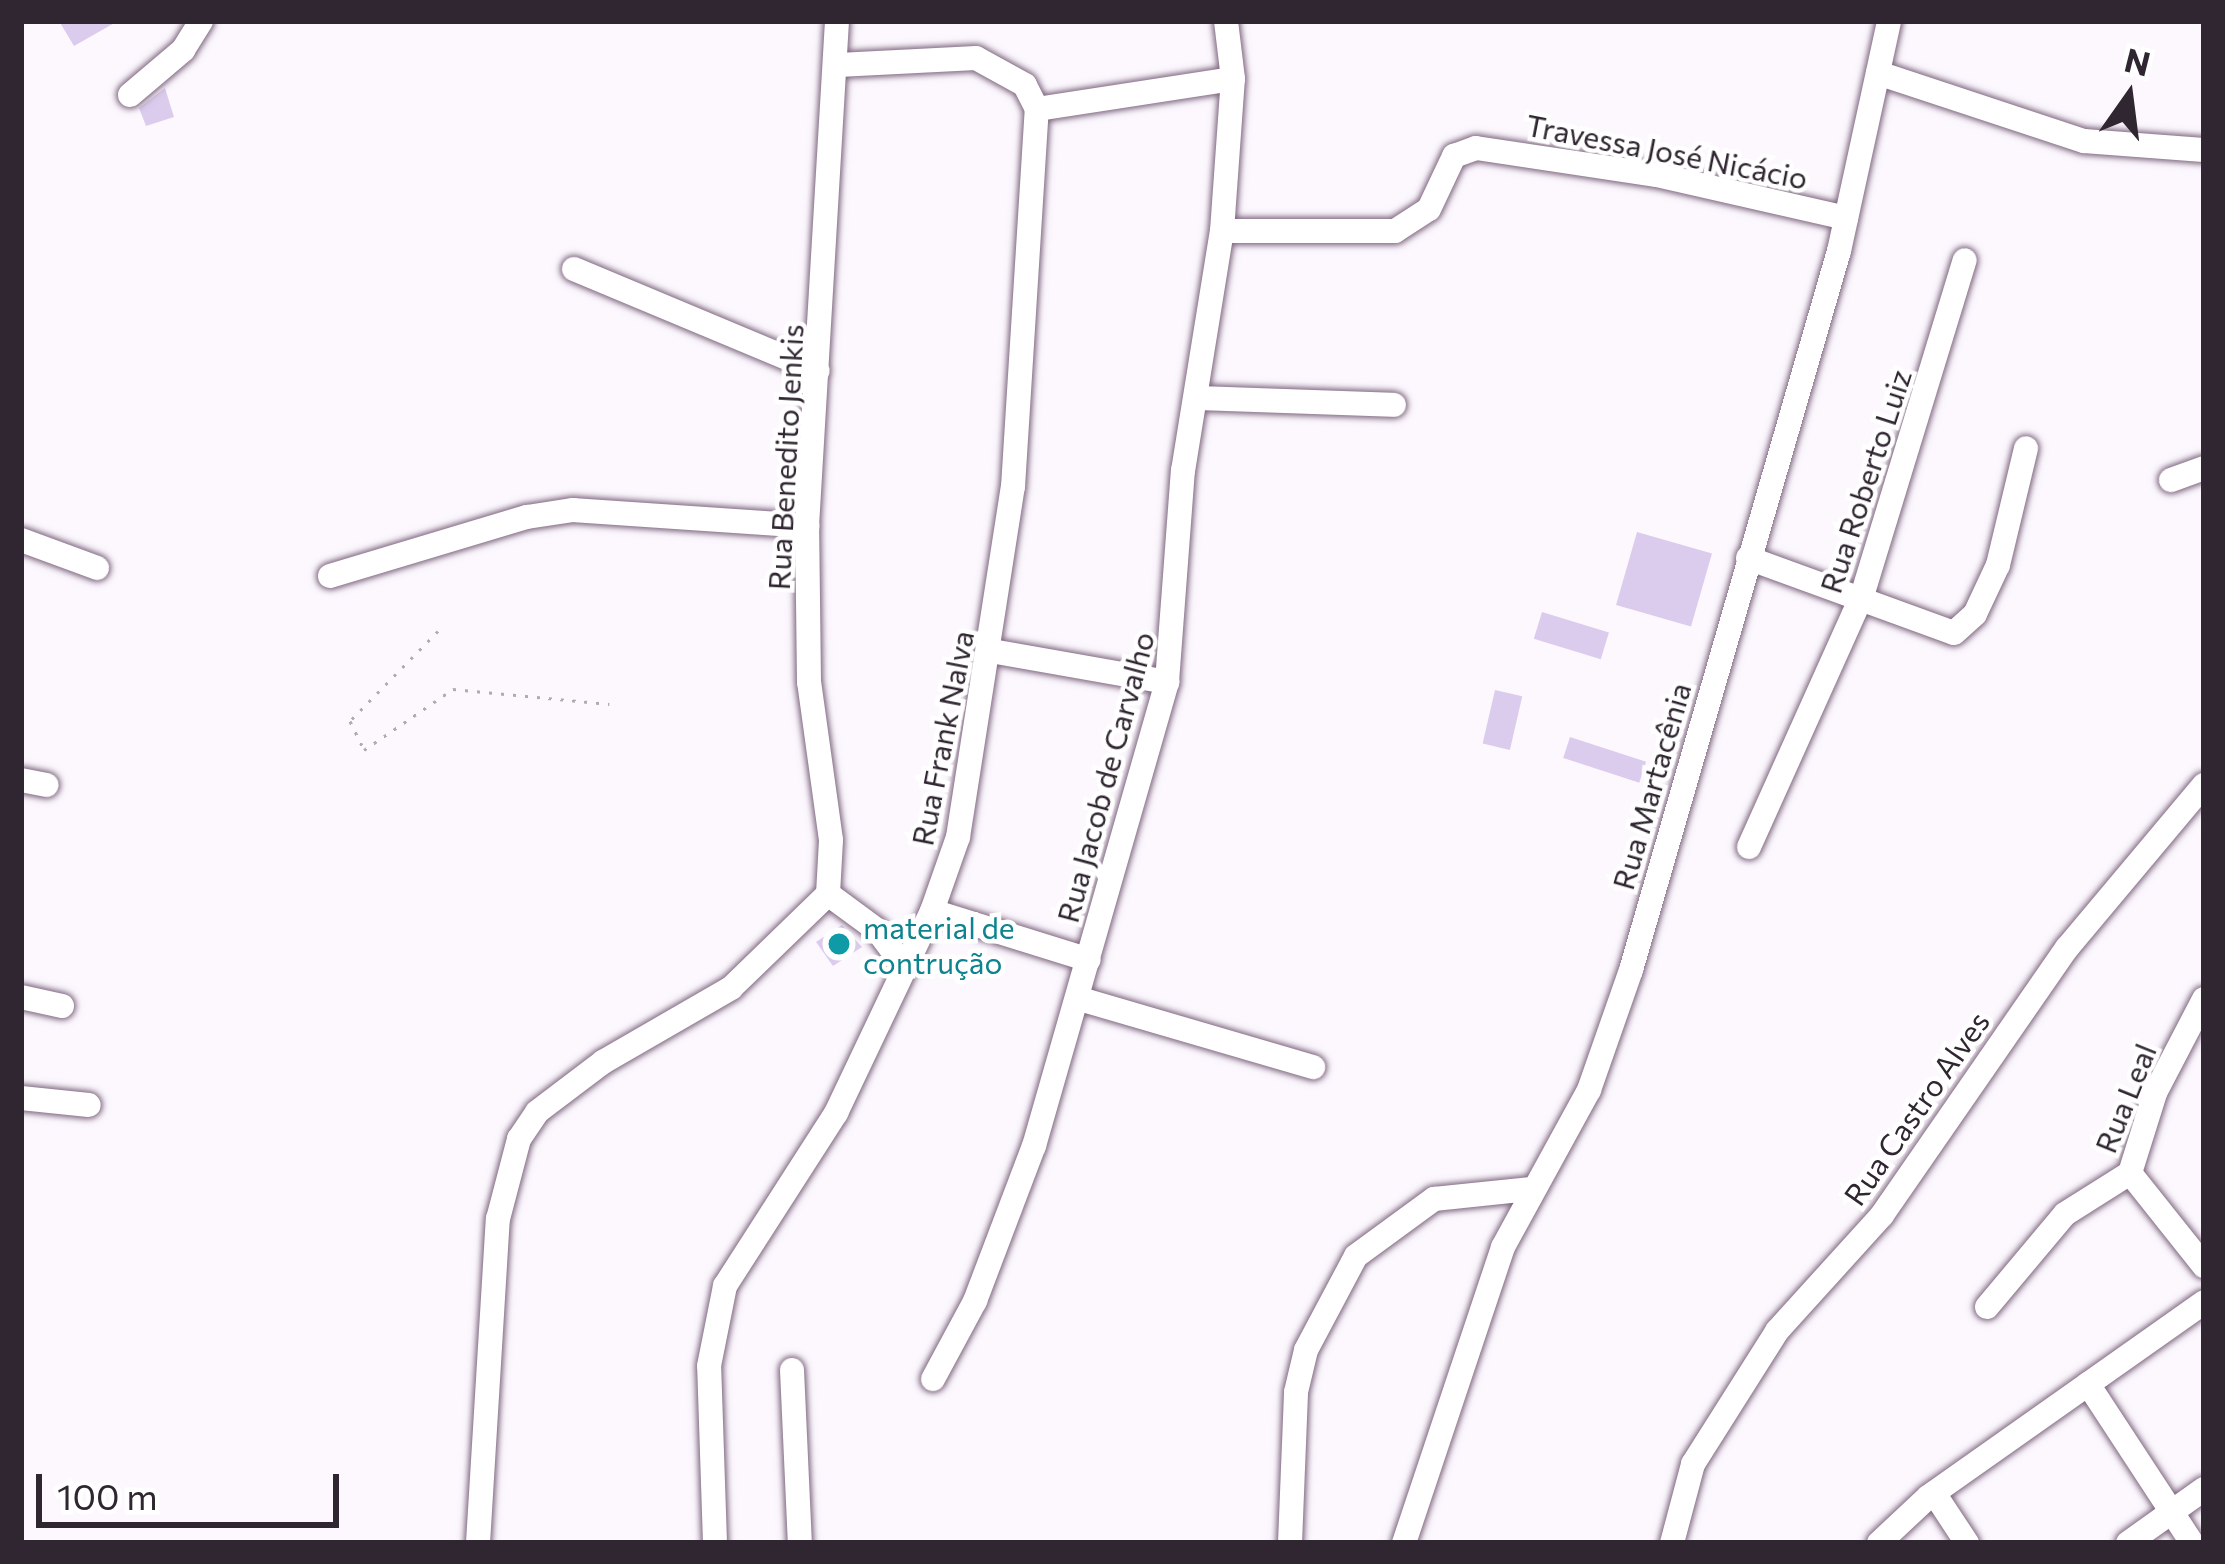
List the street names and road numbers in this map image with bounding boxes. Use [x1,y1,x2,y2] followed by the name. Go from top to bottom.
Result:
[1523,106,1811,196] street label: Travessa José Nicácio
[760,323,810,591] street label: Rua Benedito Jenkis
[1812,365,1918,597] street label: Rua Roberto Luiz
[904,627,980,849] street label: Rua Frank Nalva
[1049,628,1161,926] street label: Rua Jacob de Carvalho
[1604,678,1698,894] street label: Rua Martacênia
[1836,1004,1996,1212] street label: Rua Castro Alves
[2087,1038,2163,1158] street label: Rua Leal

